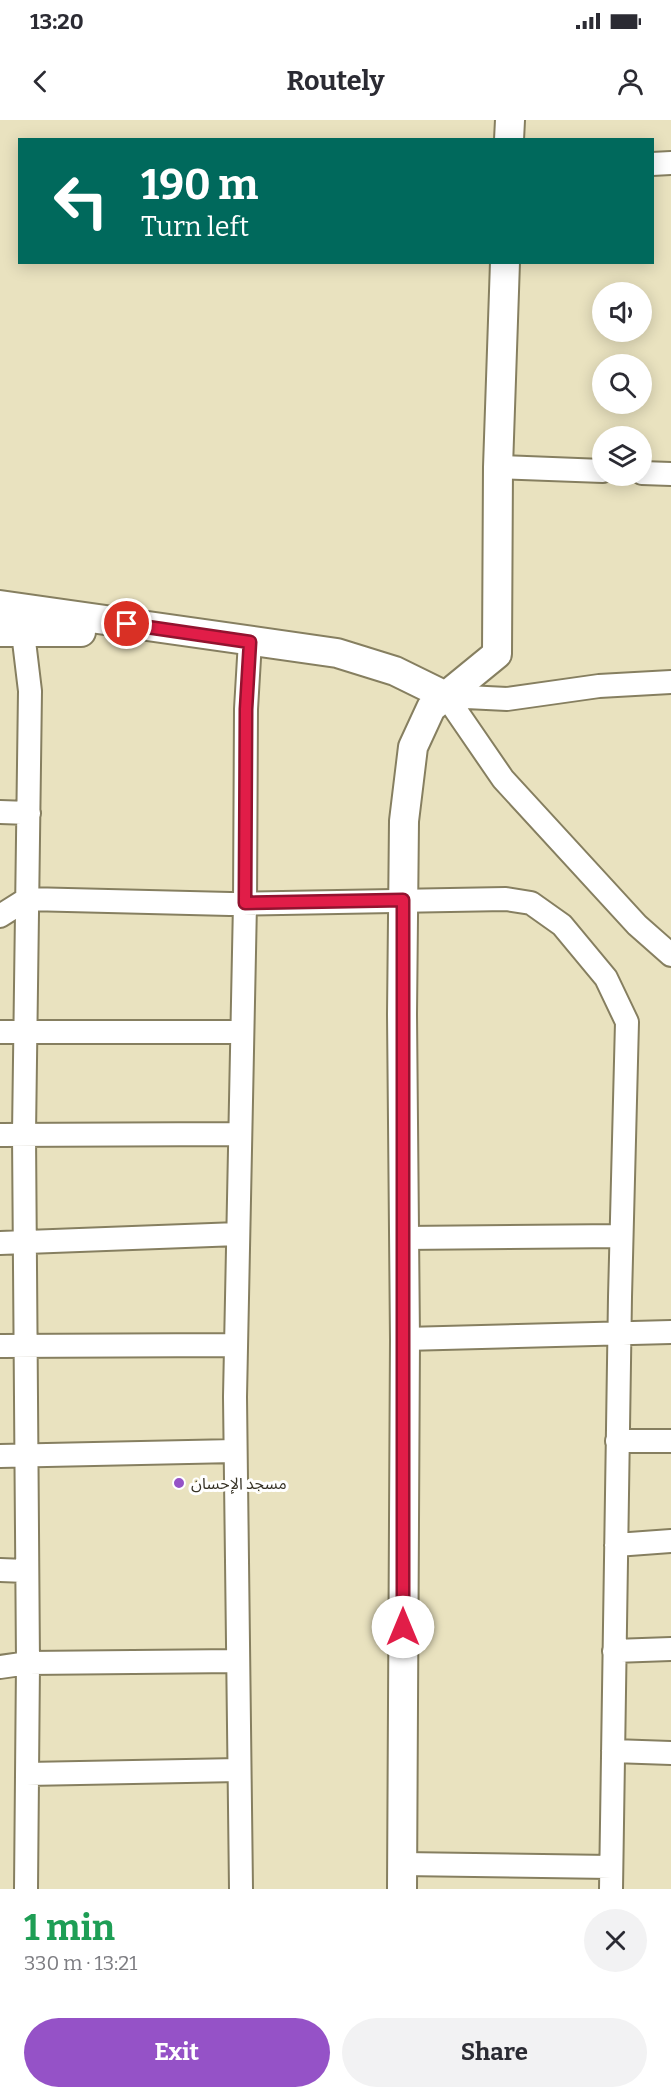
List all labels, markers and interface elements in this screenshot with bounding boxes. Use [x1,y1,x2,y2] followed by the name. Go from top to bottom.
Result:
[30,8,84,35] text: 13:20
[24,65,57,98] icon: back
[286,65,385,97] text: Routely
[614,65,647,98] icon: person
[141,160,258,210] text: 190 m
[42,162,120,240] icon: left
[141,211,249,243] text: Turn left
[592,282,652,486] map controls
[592,282,652,342] button: sound
[592,354,652,414] button: search
[592,426,652,486] button: layers
[101,598,152,649] pin
[110,607,143,640] icon: arrive
[191,1474,287,1494] place label: مسجد الإحسان
[172,1476,186,1490] marker: مسجد الإحسان
[371,1595,435,1659] position arrow
[24,1906,115,1950] text: 1 min
[584,1909,647,1972] button: close
[24,1951,137,1975] text: 330 m · 13:21
[24,2018,330,2087] button: Exit
[342,2018,647,2087] button: Share

